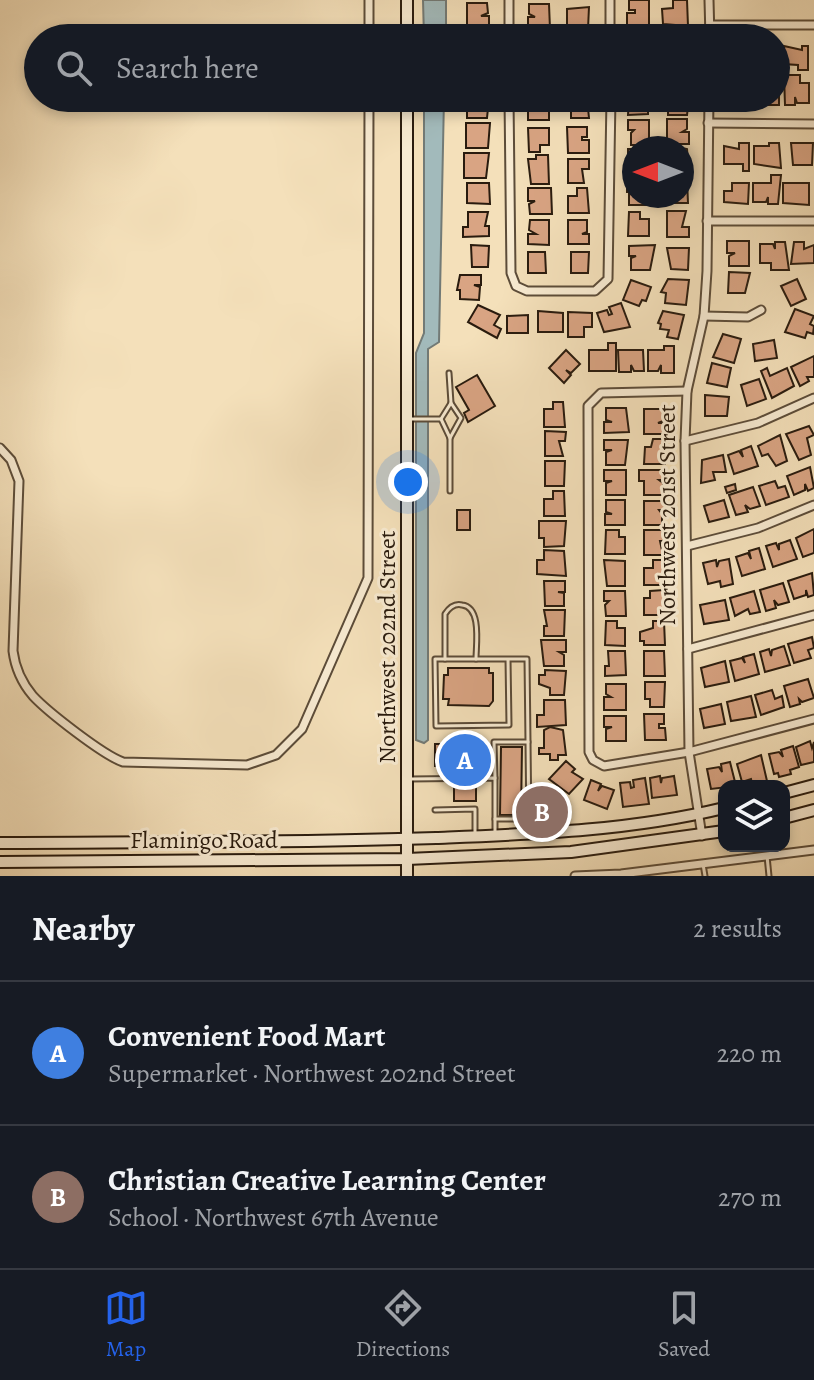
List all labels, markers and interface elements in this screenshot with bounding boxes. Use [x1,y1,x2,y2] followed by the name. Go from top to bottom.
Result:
[24,24,790,112] search box
[52,46,96,90] icon: search
[116,48,259,88] text: Search here
[622,136,694,208] north arrow
[651,404,683,626] street label: Northwest 201st Street
[388,462,428,502] your location
[371,530,403,764] street label: Northwest 202nd Street
[439,730,491,790] pin: A
[718,780,790,852] map controls
[718,780,790,852] button: layers
[516,782,568,842] pin: B
[130,824,278,856] street label: Flamingo Road
[32,905,135,952] text: Nearby
[693,911,782,946] text: 2 results
[108,1016,385,1056] text: Convenient Food Mart
[50,1036,66,1071] text: A
[717,1036,782,1071] text: 220 m
[108,1056,516,1091] text: Supermarket · Northwest 202nd Street
[108,1160,546,1200] text: Christian Creative Learning Center
[50,1180,66,1215] text: B
[718,1180,782,1215] text: 270 m
[108,1200,439,1235] text: School · Northwest 67th Avenue
[104,1286,148,1364] tab: Map
[356,1286,450,1364] tab: Directions
[658,1286,710,1364] tab: Saved

